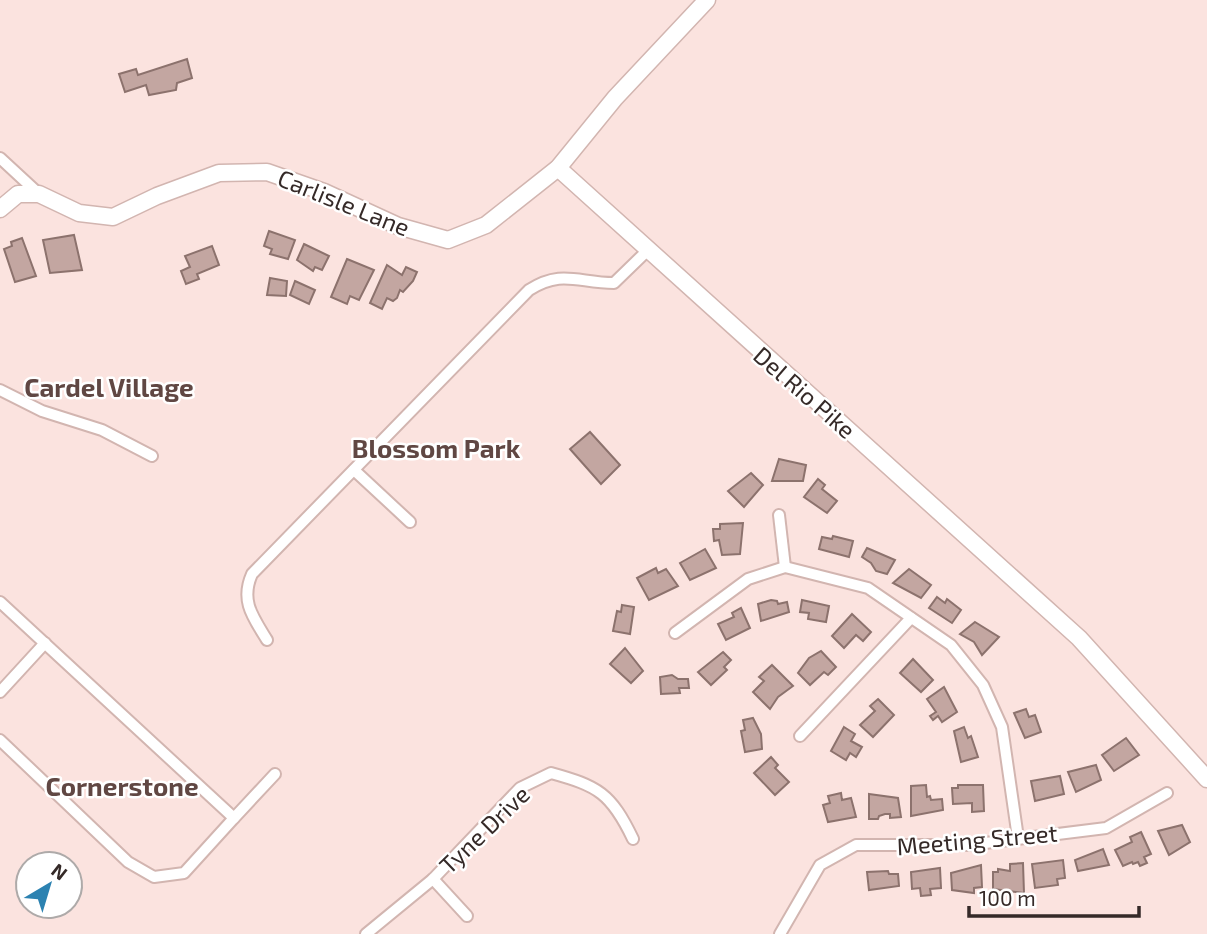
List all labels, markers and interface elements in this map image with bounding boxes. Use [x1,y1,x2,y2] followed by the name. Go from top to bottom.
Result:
[274,162,414,242] street label: Carlisle Lane
[748,340,862,444] street label: Del Rio Pike
[24,371,194,402] district label: Cardel Village
[352,432,521,463] district label: Blossom Park
[45,770,199,801] district label: Cornerstone
[433,779,535,879] street label: Tyne Drive
[895,818,1059,860] street label: Meeting Street
[14,850,84,920] north arrow
[47,858,72,884] text: N
[969,874,1139,918] scale bar
[979,885,1036,910] text: 100 m

